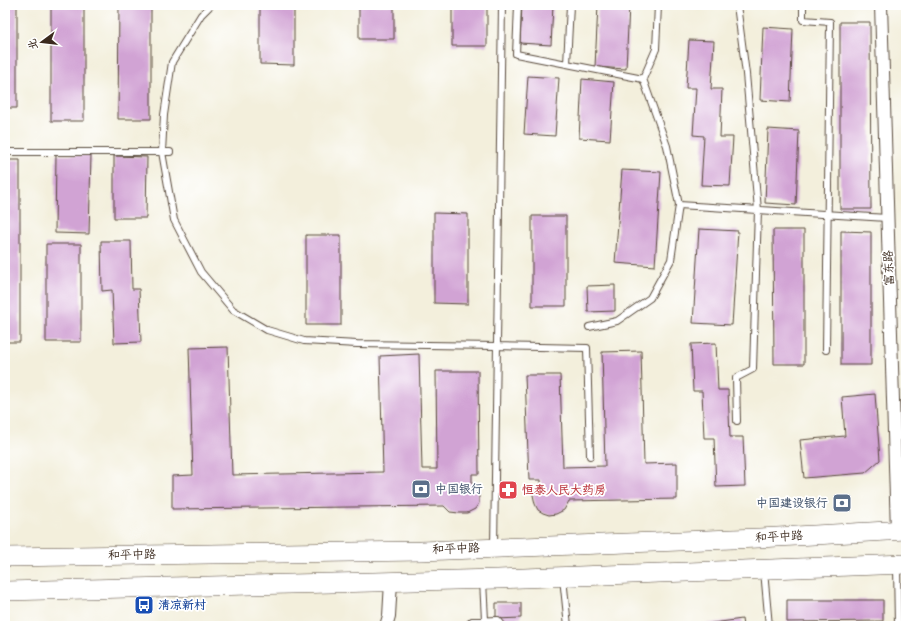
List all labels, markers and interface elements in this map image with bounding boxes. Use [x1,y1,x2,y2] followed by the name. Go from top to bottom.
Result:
[22,22,62,62] north arrow
[23,37,43,52] text: 北
[879,250,899,286] street label: 富东路
[410,478,432,500] bank icon: 中国银行
[497,479,519,501] pharmacy icon: 恒泰人民大药房
[435,480,483,499] place label: 中国银行
[522,481,606,500] place label: 恒泰人民大药房
[831,492,853,514] bank icon: 中国建设银行
[756,494,828,513] place label: 中国建设银行
[755,526,803,548] street label: 和平中路
[432,539,480,559] street label: 和平中路
[108,545,156,565] street label: 和平中路
[133,594,155,616] bus stop icon: 清凉新村
[158,596,206,615] place label: 清凉新村

